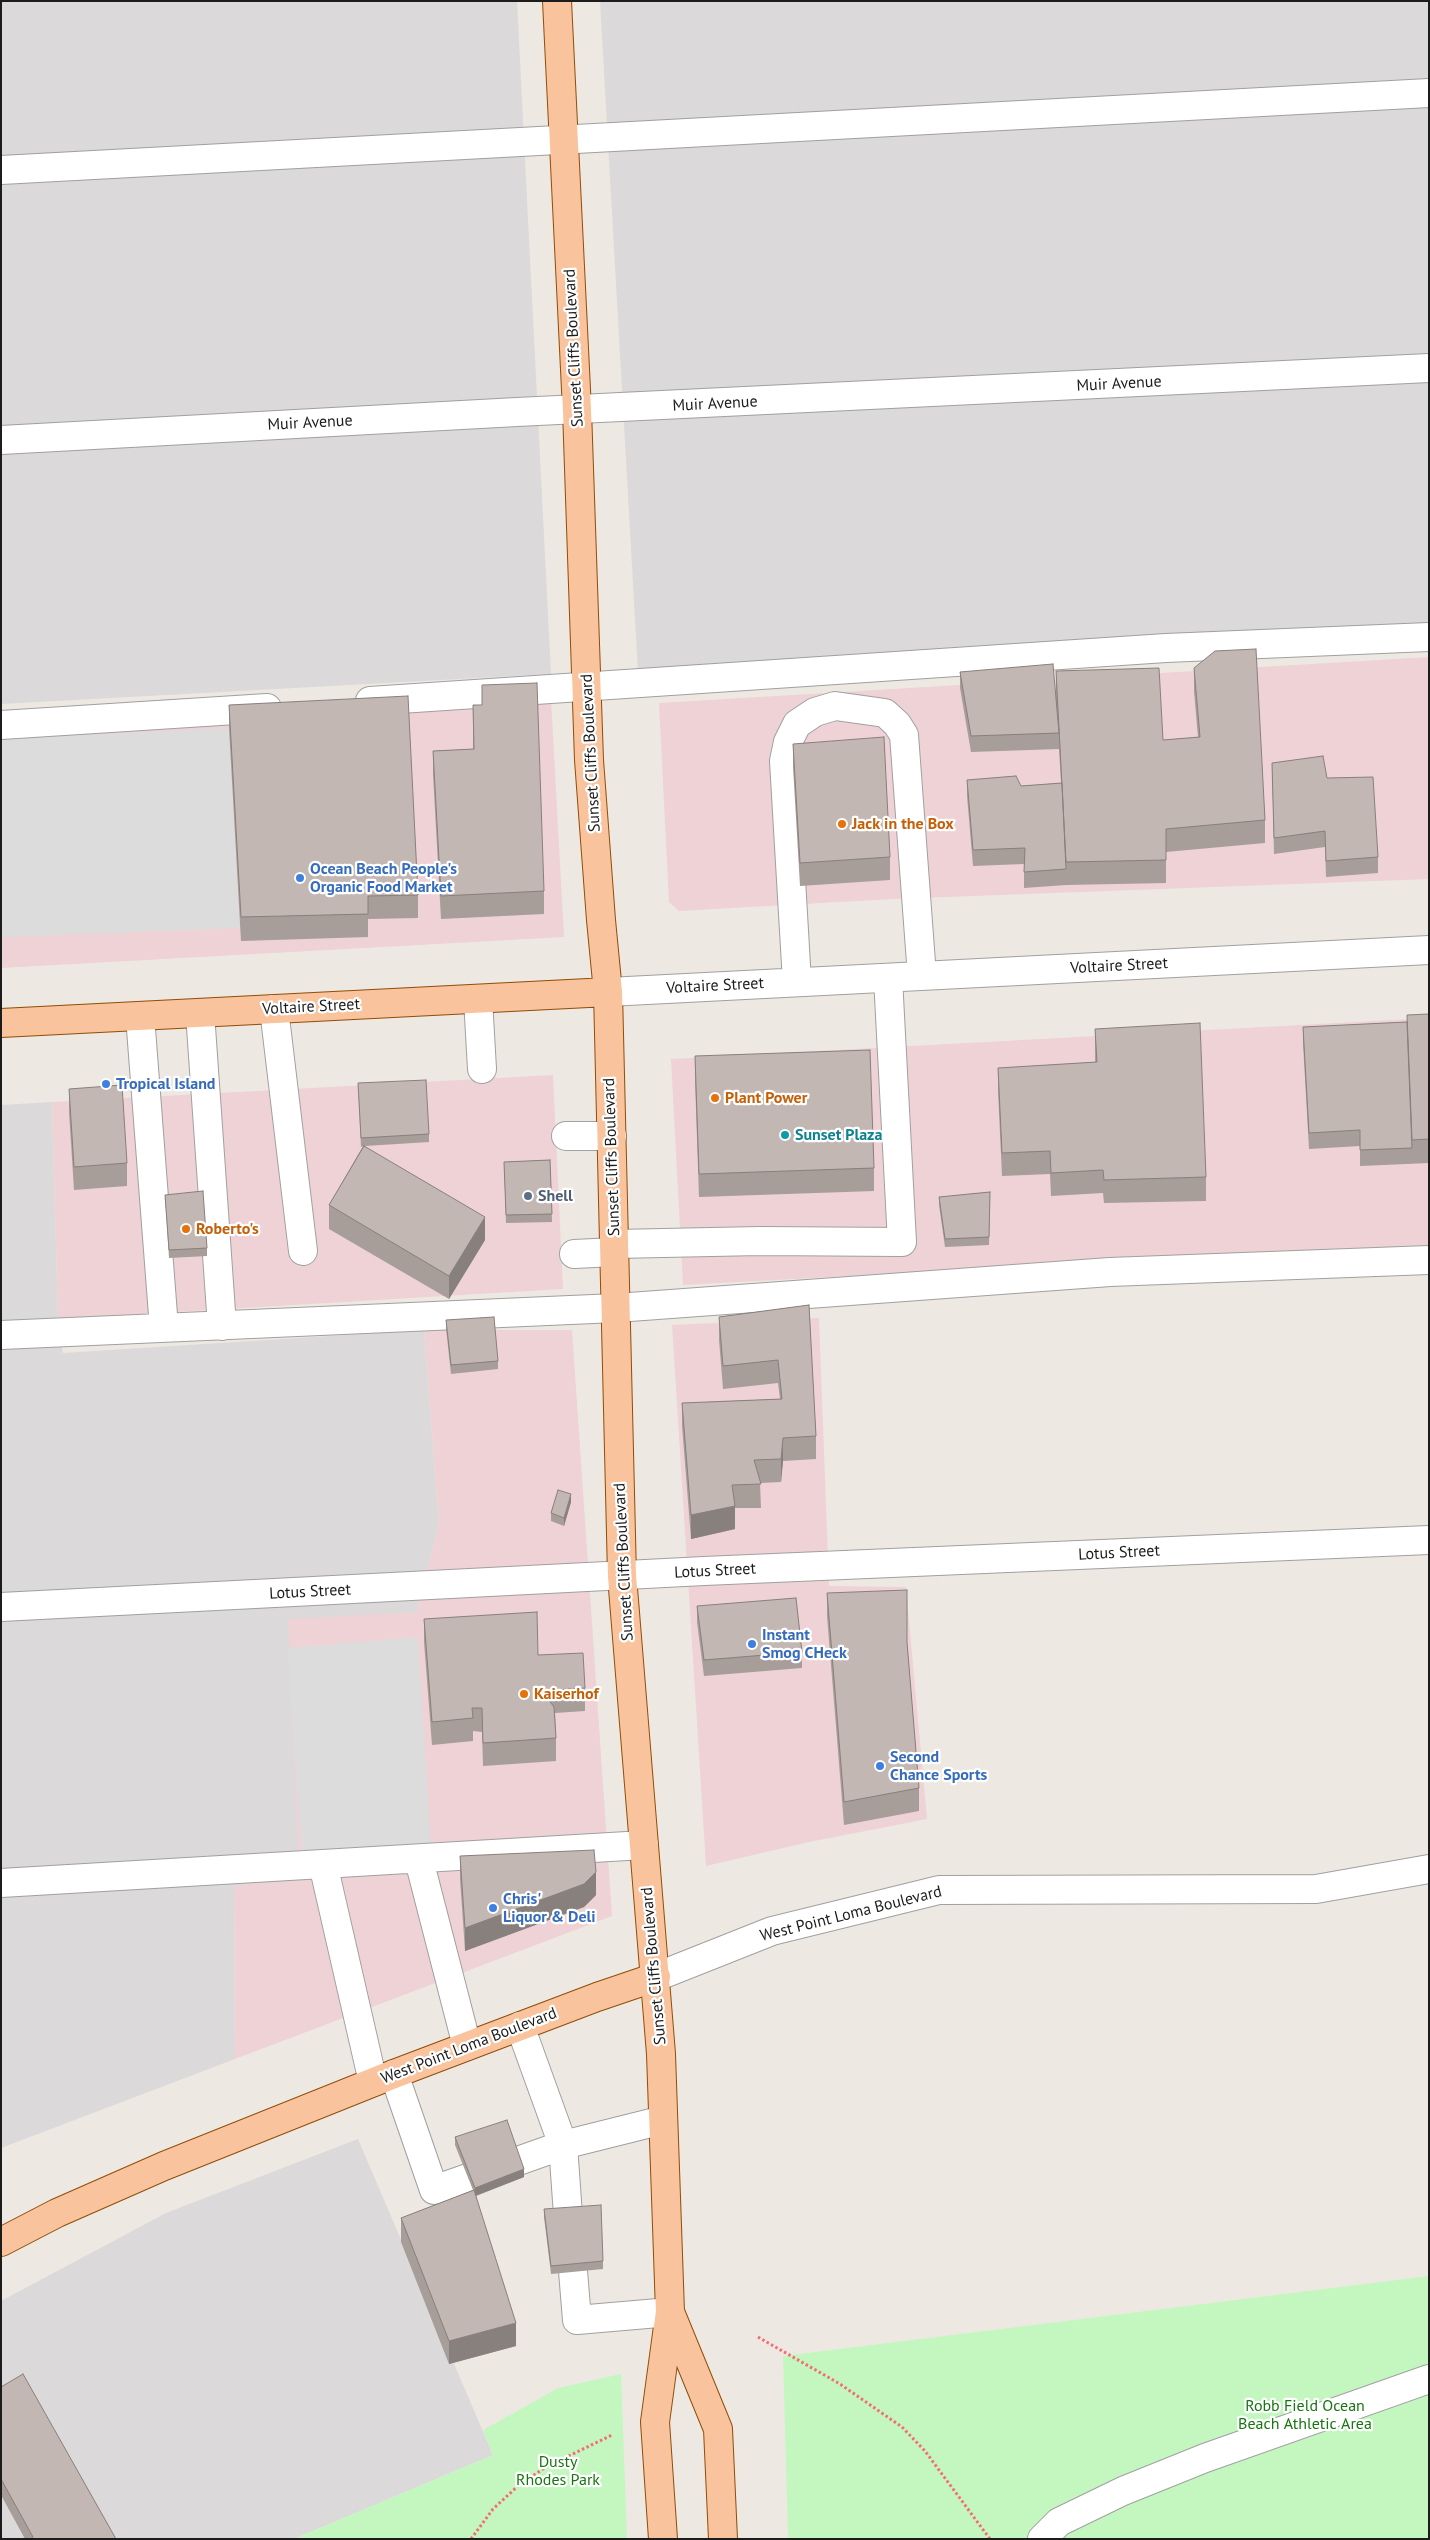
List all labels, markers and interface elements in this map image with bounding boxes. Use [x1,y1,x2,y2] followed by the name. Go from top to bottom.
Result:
[560,268,588,428] street label: Sunset Cliffs Boulevard
[1076,372,1162,396] street label: Muir Avenue
[672,392,758,416] street label: Muir Avenue
[267,411,353,435] street label: Muir Avenue
[577,673,605,833] street label: Sunset Cliffs Boulevard
[852,814,954,834] place label: Jack in the Box
[836,818,848,830] marker: Jack in the Box
[310,859,457,897] place label: Ocean Beach People's Organic Food Market
[294,872,306,884] marker: Ocean Beach People's Organic Food Market
[1070,954,1168,978] street label: Voltaire Street
[666,974,764,998] street label: Voltaire Street
[262,995,360,1019] street label: Voltaire Street
[116,1074,215,1094] place label: Tropical Island
[600,1077,624,1237] street label: Sunset Cliffs Boulevard
[100,1078,112,1090] marker: Tropical Island
[725,1088,807,1108] place label: Plant Power
[709,1092,721,1104] marker: Plant Power
[795,1125,882,1145] place label: Sunset Plaza
[779,1129,791,1141] marker: Sunset Plaza
[538,1186,573,1206] place label: Shell
[522,1190,534,1202] marker: Shell
[196,1219,259,1239] place label: Roberto's
[180,1223,192,1235] marker: Roberto's
[610,1482,638,1642] street label: Sunset Cliffs Boulevard
[1078,1541,1160,1565] street label: Lotus Street
[674,1559,756,1583] street label: Lotus Street
[269,1580,351,1604] street label: Lotus Street
[762,1625,847,1663] place label: Instant Smog CHeck
[746,1638,758,1650] marker: Instant Smog CHeck
[534,1684,599,1704] place label: Kaiserhof
[518,1688,530,1700] marker: Kaiserhof
[890,1747,987,1785] place label: Second Chance Sports
[874,1760,886,1772] marker: Second Chance Sports
[758,1882,944,1946] street label: West Point Loma Boulevard
[638,1886,670,2046] street label: Sunset Cliffs Boulevard
[503,1889,596,1927] place label: Chris' Liquor & Deli
[487,1902,499,1914] marker: Chris' Liquor & Deli
[378,2004,560,2088] street label: West Point Loma Boulevard
[1238,2396,1372,2434] park label: Robb Field Ocean Beach Athletic Area
[516,2452,600,2490] park label: Dusty Rhodes Park

